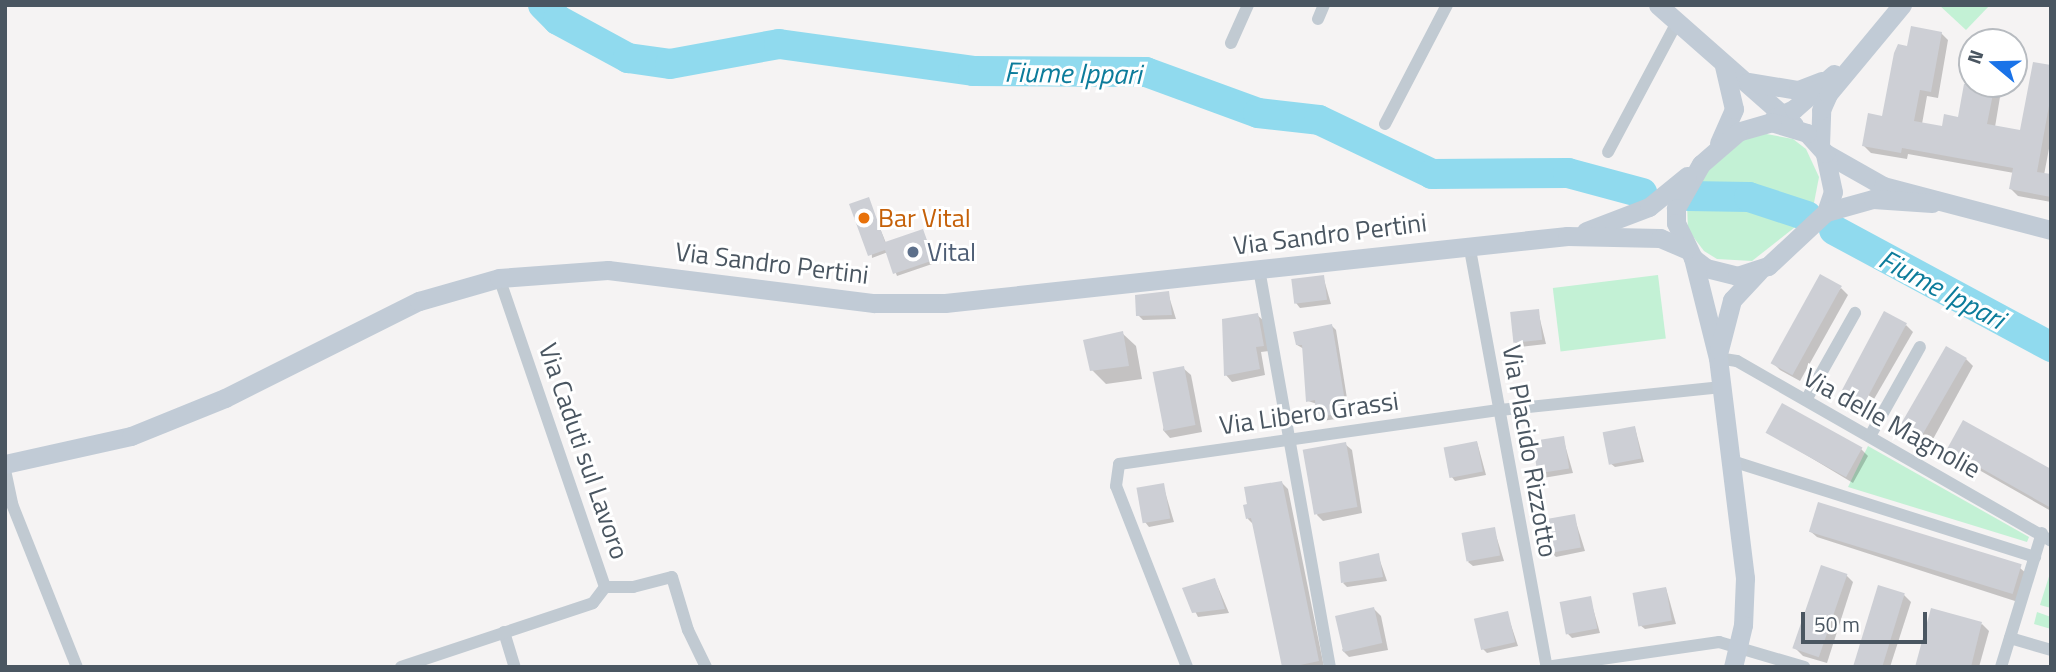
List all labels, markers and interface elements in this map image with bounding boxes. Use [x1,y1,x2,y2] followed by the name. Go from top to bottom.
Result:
[1958,28,2028,98] north arrow
[1959,46,1990,68] text: N
[1004,55,1142,91] water label: Fiume Ippari
[878,202,971,234] place label: Bar Vital
[1232,207,1428,261] street label: Via Sandro Pertini
[856,210,872,226] marker: Bar Vital
[674,236,870,290] street label: Via Sandro Pertini
[927,236,976,268] place label: Vital
[1874,242,2010,336] water label: Fiume Ippari
[905,244,921,260] marker: Vital
[532,339,636,563] street label: Via Caduti sul Lavoro
[1496,342,1564,560] street label: Via Placido Rizzotto
[1798,361,1986,485] street label: Via delle Magnolie
[1217,385,1401,441] street label: Via Libero Grassi
[1804,598,1930,642] scale bar
[1814,608,1860,640] text: 50 m

